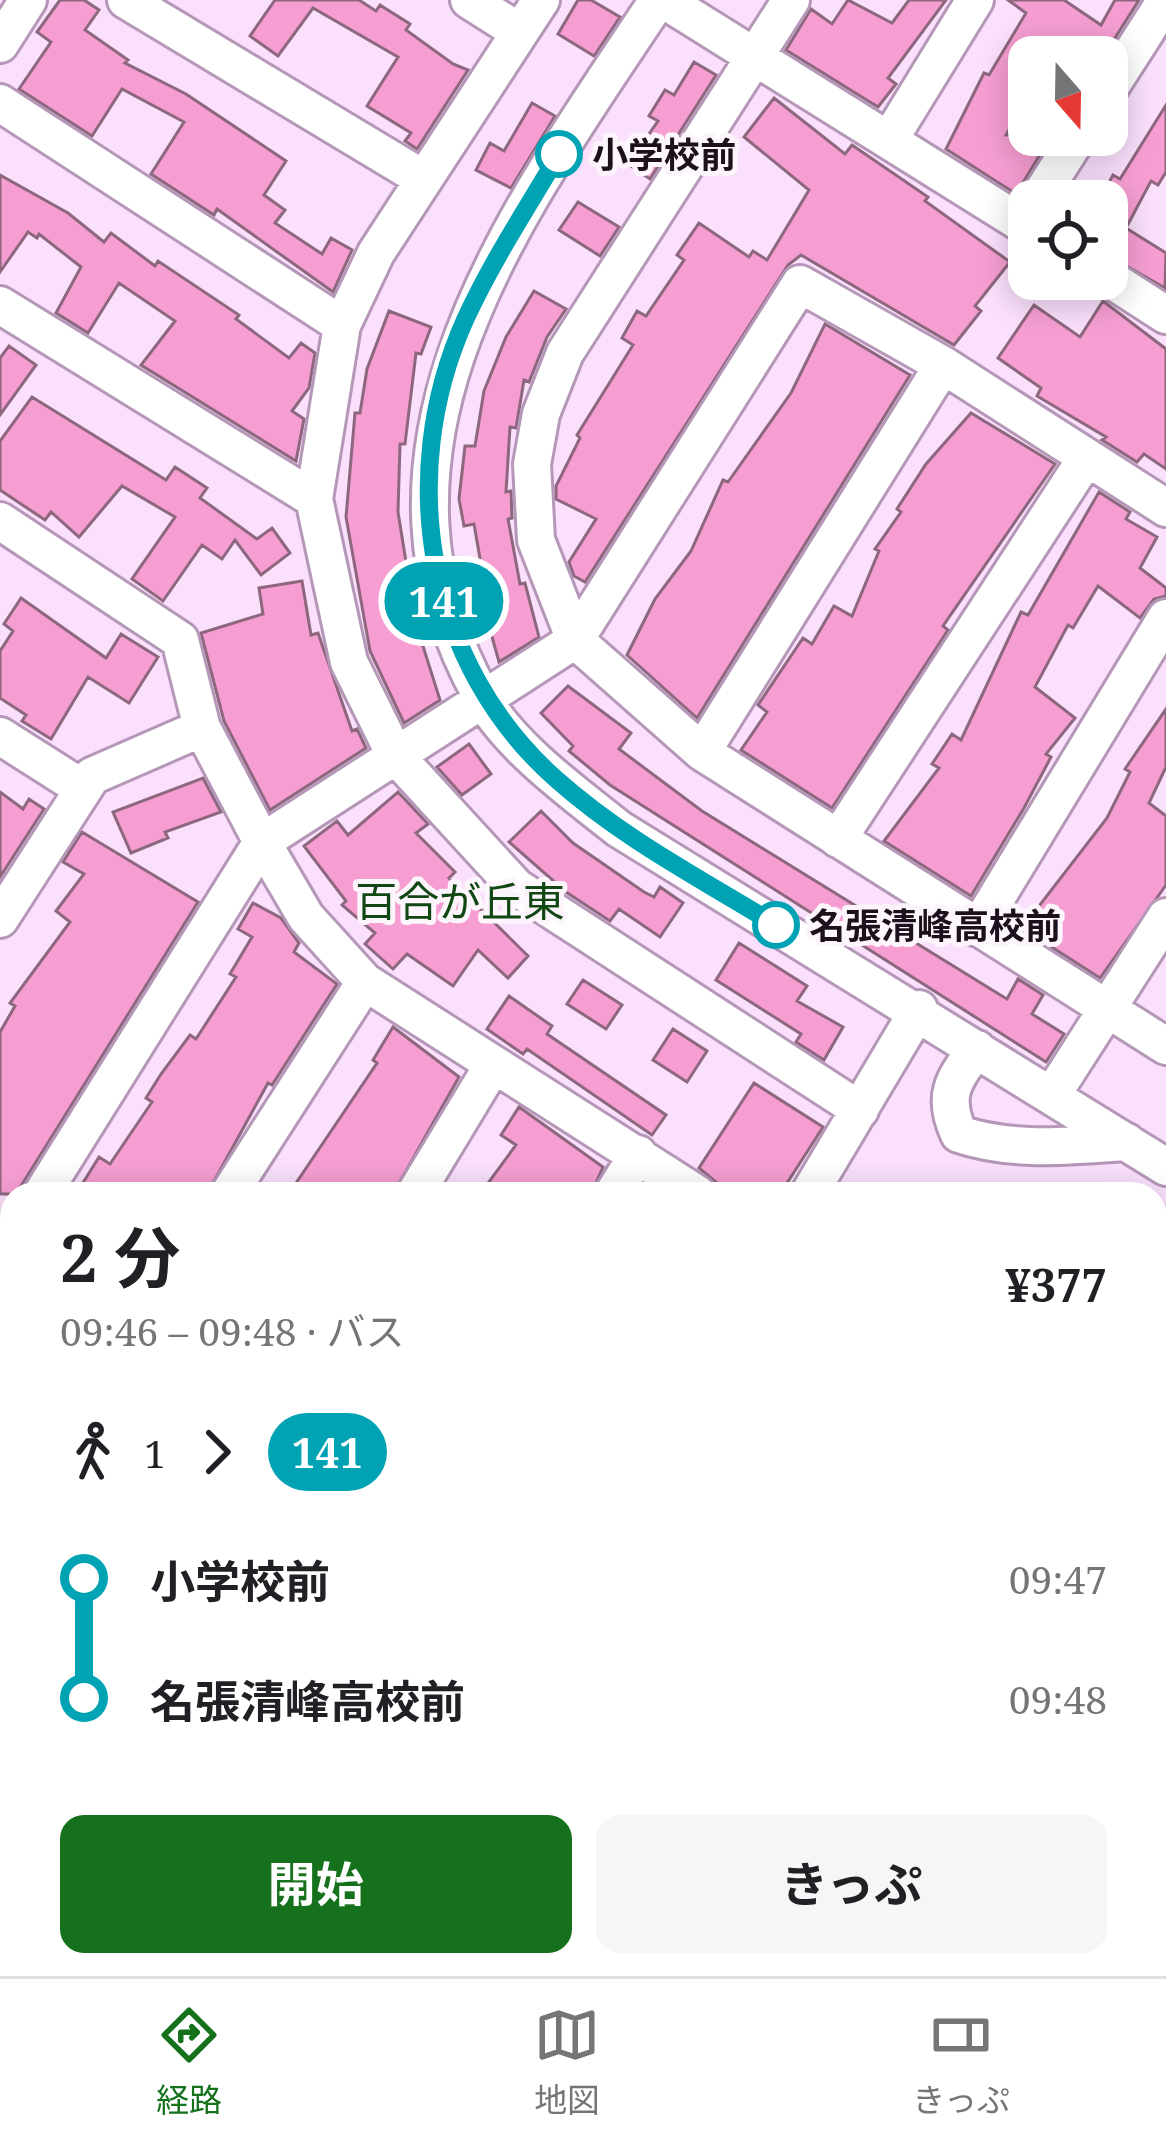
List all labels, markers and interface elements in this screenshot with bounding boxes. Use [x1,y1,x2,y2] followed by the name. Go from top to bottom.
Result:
[1008,36,1128,156] north arrow
[1008,36,1128,300] map controls
[592,130,736,179] place label: 小学校前
[537,132,581,176] marker: 小学校前
[1008,180,1128,300] button: locate
[375,562,513,640] line badge: 141
[408,572,480,629] text: 141
[355,872,565,929] district label: 百合が丘東
[809,901,1061,950] place label: 名張清峰高校前
[754,903,798,947] marker: 名張清峰高校前
[60,1211,180,1301] text: 2 分
[1005,1254,1107,1315] text: ¥377
[60,1304,405,1357] text: 09:46 – 09:48 · バス
[60,1419,126,1485] icon: walk
[184,1419,250,1485] icon: forward
[292,1423,363,1480] text: 141
[144,1426,166,1479] text: 1
[150,1550,330,1611] text: 小学校前
[1009,1552,1107,1605] text: 09:47
[150,1670,465,1731] text: 名張清峰高校前
[1009,1672,1107,1725] text: 09:48
[60,1815,572,1953] button: 開始
[596,1815,1107,1953] button: きっぷ
[156,2002,222,2122] tab: 経路
[534,2002,600,2122] tab: 地図
[912,2002,1010,2122] tab: きっぷ

